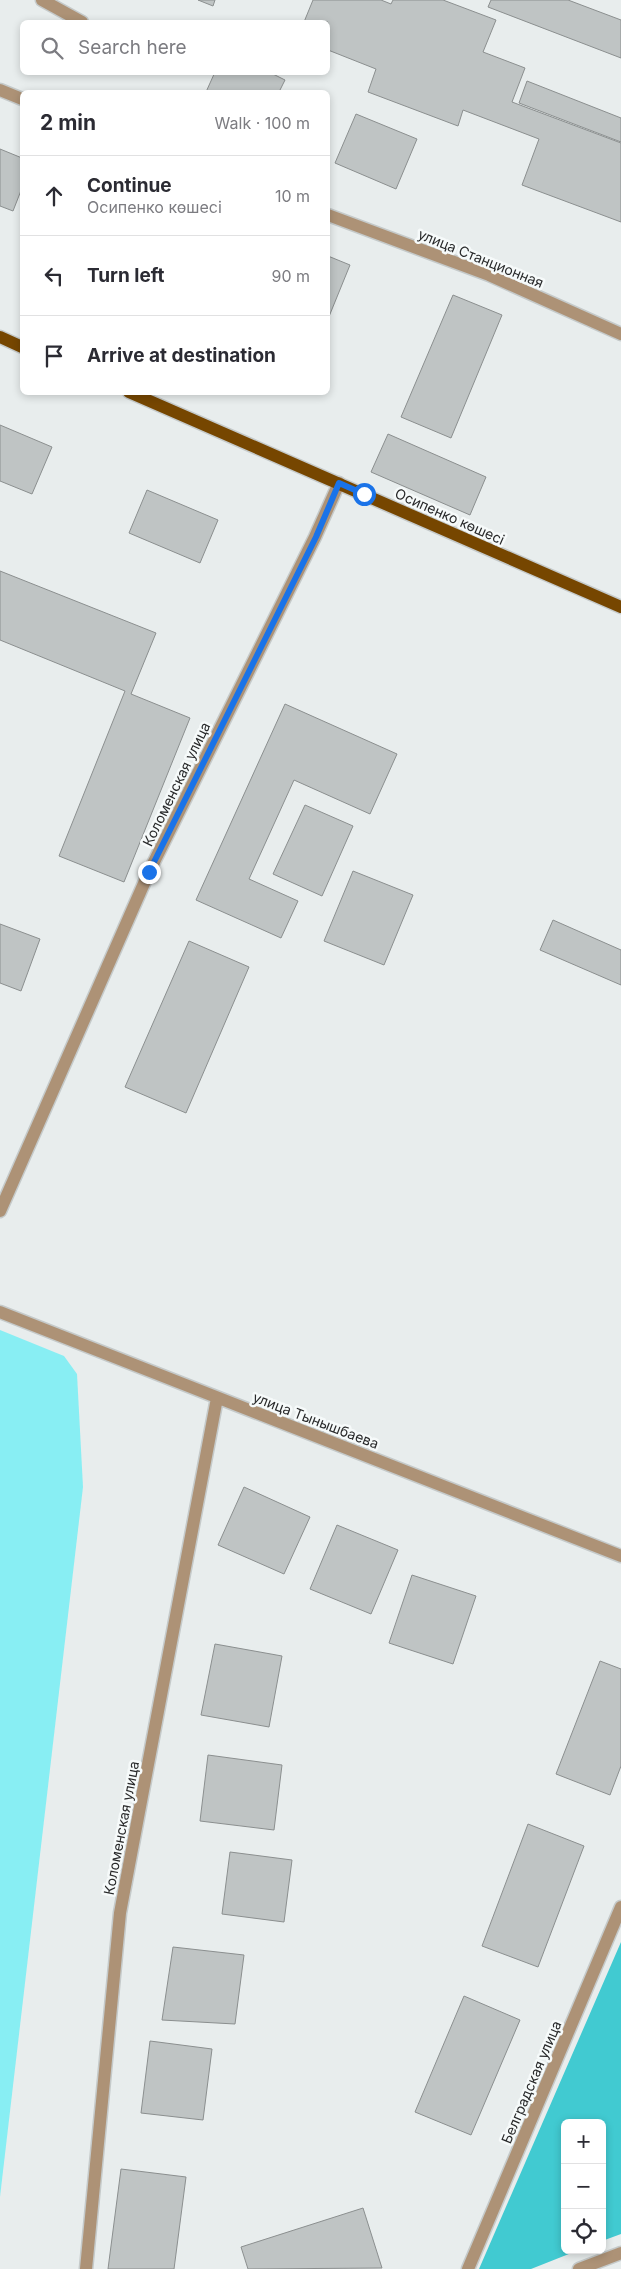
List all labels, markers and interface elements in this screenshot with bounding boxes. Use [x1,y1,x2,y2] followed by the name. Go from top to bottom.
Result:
[20,20,330,75] search box
[38,34,66,62] icon: search
[78,36,187,59] text: Search here
[40,110,96,135] text: 2 min
[215,113,310,133] text: Walk · 100 m
[87,174,172,197] text: Continue
[40,182,68,210] icon: ahead
[275,186,310,206] text: 10 m
[87,197,222,217] text: Осипенко көшесі
[416,225,546,291] street label: улица Станционная
[40,262,68,290] icon: left
[87,264,165,287] text: Turn left
[271,266,310,286] text: 90 m
[40,342,68,370] icon: arrive
[87,344,276,367] text: Arrive at destination
[353,483,376,506] route start
[393,484,507,548] street label: Осипенко көшесі
[139,719,213,849] street label: Коломенская улица
[138,861,161,884] route end
[251,1388,381,1452] street label: улица Тынышбаева
[100,1760,142,1896] street label: Коломенская улица
[497,2018,565,2146] street label: Белградская улица
[561,2119,606,2254] map controls
[561,2119,606,2164] button: +
[561,2164,606,2209] button: −
[561,2209,606,2254] button: locate

